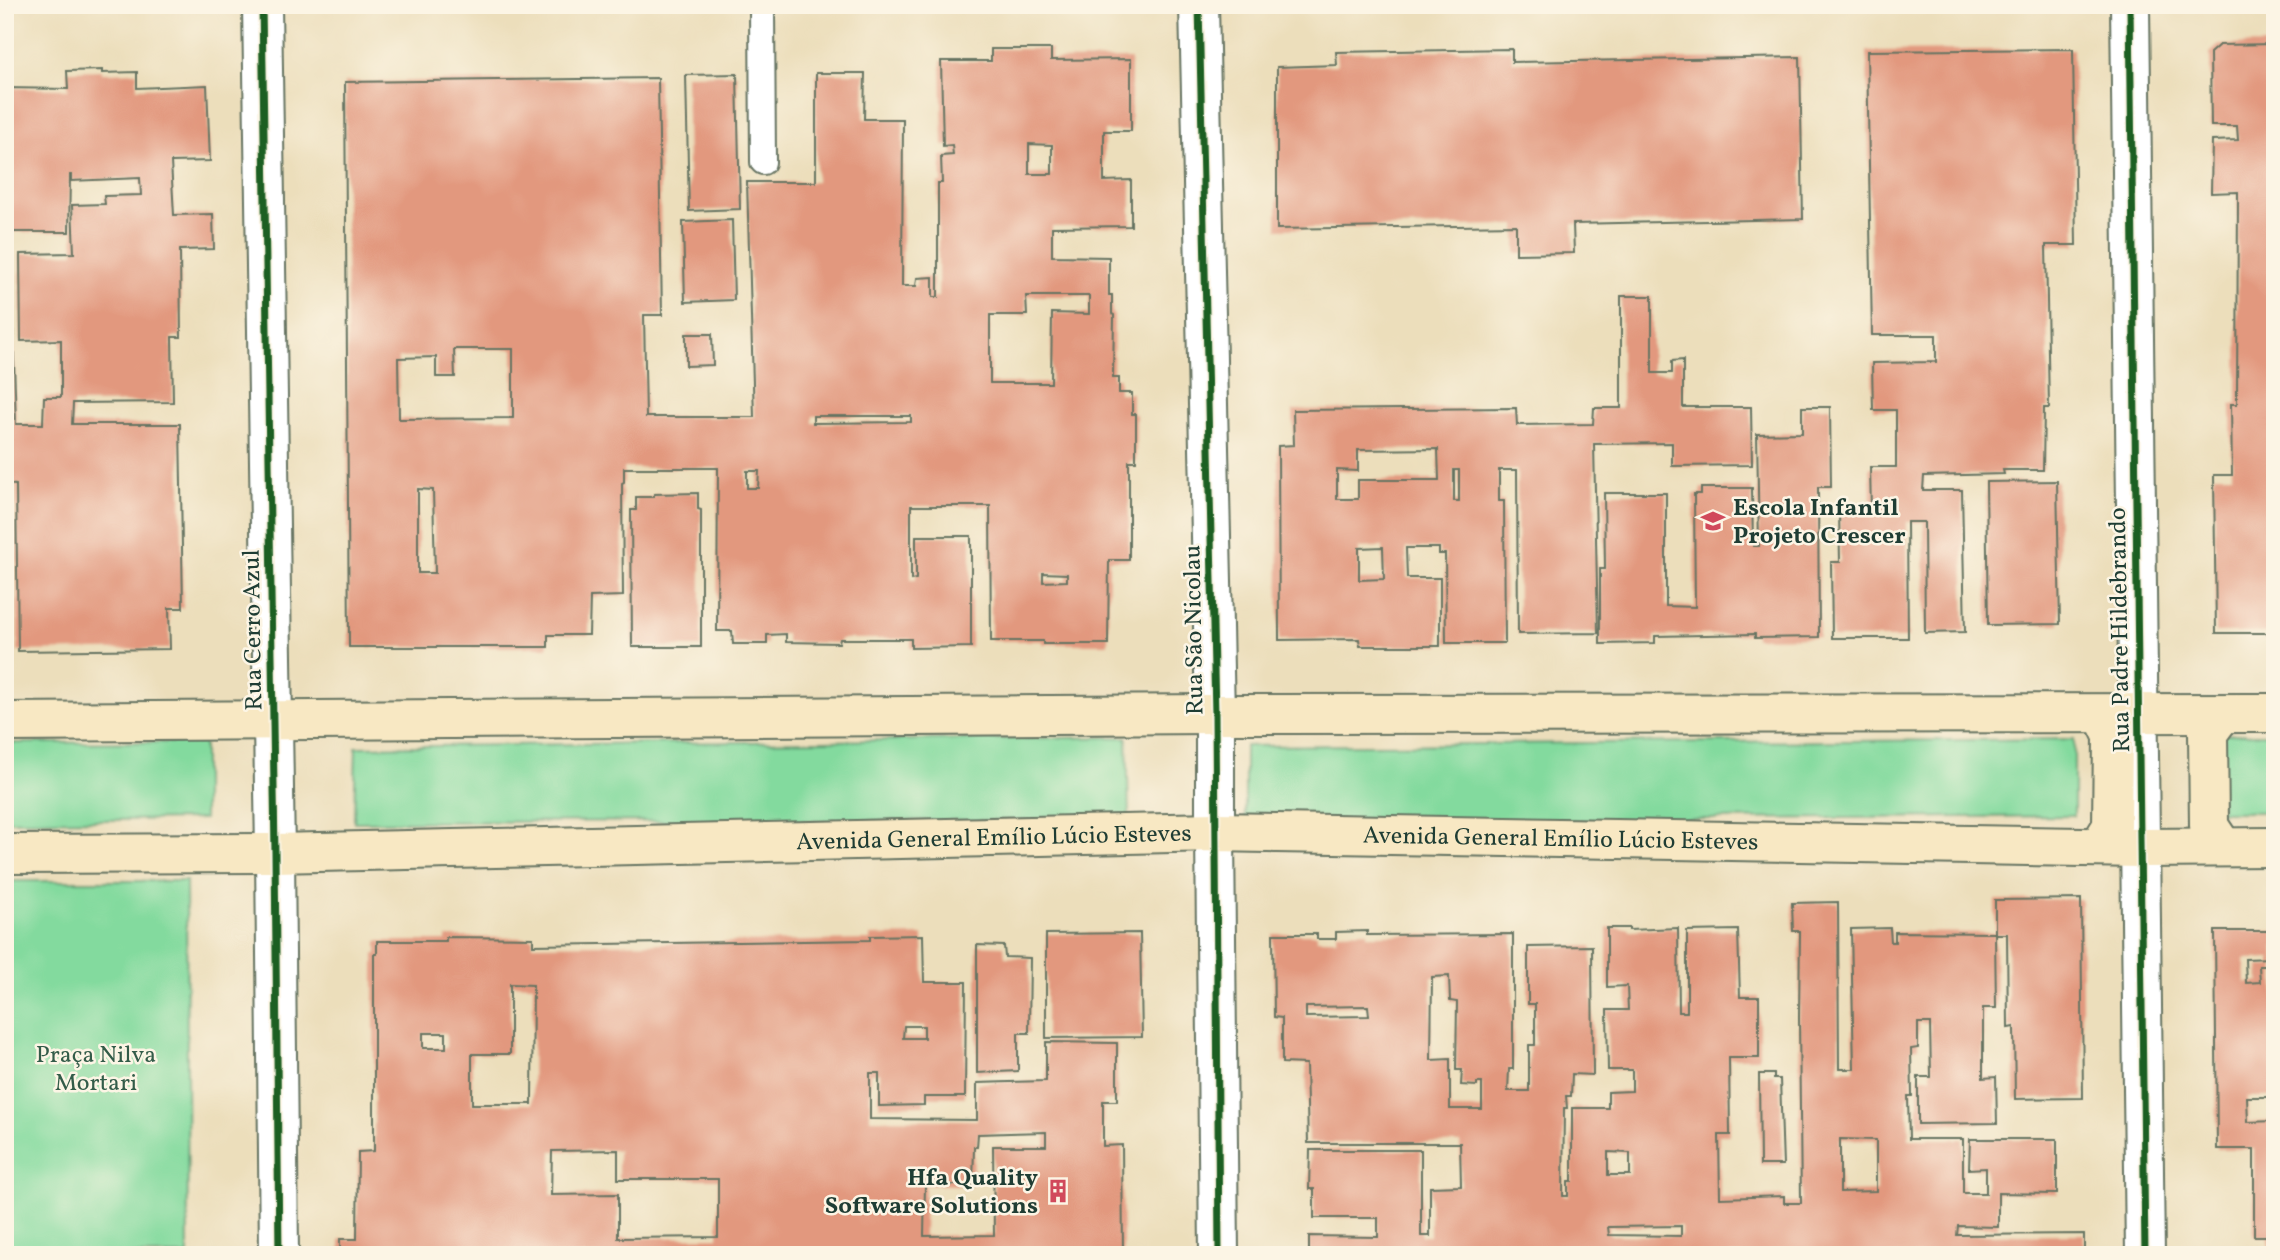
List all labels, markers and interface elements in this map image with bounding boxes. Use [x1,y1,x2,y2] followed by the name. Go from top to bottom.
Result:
[1733,492,1906,554] place label: Escola Infantil Projeto Crescer
[1699,507,1727,535] school or university icon: Escola Infantil Projeto Crescer
[2102,507,2140,753] street label: Rua Padre Hildebrando
[1177,544,1213,715] street label: Rua São Nicolau
[236,549,272,711] street label: Rua Cerro Azul
[796,818,1192,860] street label: Avenida General Emílio Lúcio Esteves
[1363,820,1759,860] street label: Avenida General Emílio Lúcio Esteves
[36,1039,156,1101] park label: Praça Nilva Mortari
[825,1162,1039,1224] place label: Hfa Quality Software Solutions
[1044,1177,1072,1205] building icon: Hfa Quality Software Solutions

